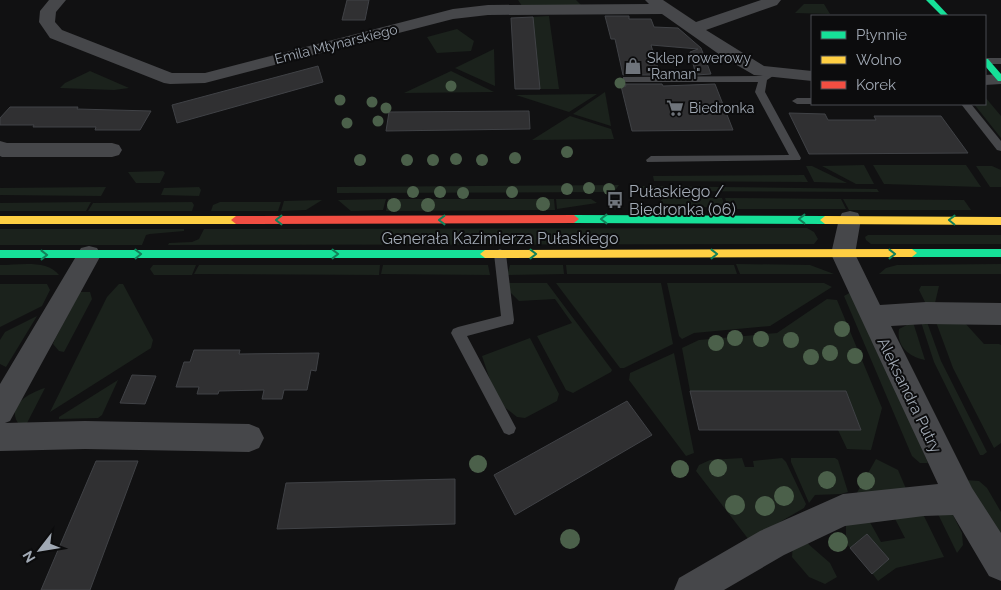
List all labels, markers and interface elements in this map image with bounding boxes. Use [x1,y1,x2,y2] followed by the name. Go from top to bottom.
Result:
[811,15,986,105] legend
[273,21,399,67] street label: Emila Młynarskiego
[856,26,907,44] text: Płynnie
[647,50,751,82] place label: Sklep rowerowy "Raman"
[856,51,901,69] text: Wolno
[623,56,643,76] shop icon: Sklep rowerowy "Raman"
[856,76,896,94] text: Korek
[665,98,685,118] supermarket icon: Biedronka
[689,100,755,116] place label: Biedronka
[629,182,736,219] place label: Pułaskiego / Biedronka (06)
[605,190,625,210] bus stop icon: Pułaskiego / Biedronka (06)
[600,214,608,224] one-way arrow
[797,214,805,224] one-way arrow
[275,215,282,225] one-way arrow
[437,215,445,225] one-way arrow
[948,215,956,225] one-way arrow
[382,229,618,248] street label: Generała Kazimierza Pułaskiego
[134,249,142,259] one-way arrow
[332,249,339,259] one-way arrow
[529,249,537,259] one-way arrow
[710,249,718,259] one-way arrow
[888,249,896,259] one-way arrow
[41,250,49,260] one-way arrow
[873,334,946,456] street label: Aleksandra Putry
[15,525,65,575] north arrow
[19,548,38,565] text: N

